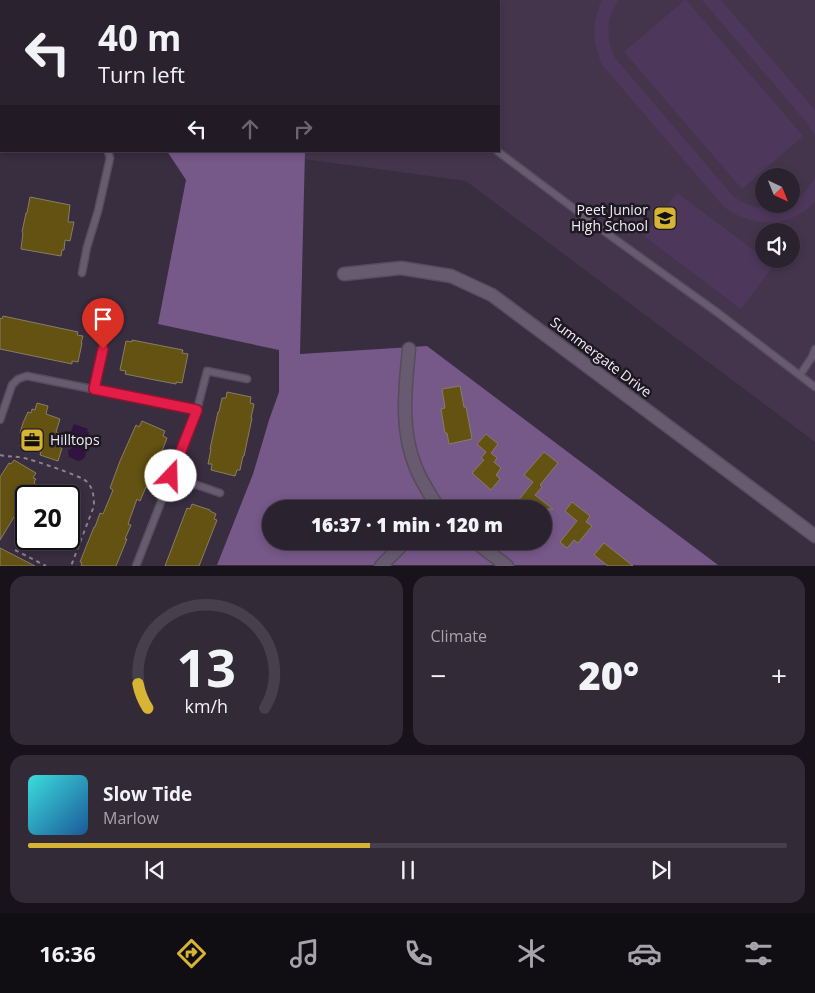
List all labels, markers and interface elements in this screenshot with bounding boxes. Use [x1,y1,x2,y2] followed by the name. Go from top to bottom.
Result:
[98,14,181,61] text: 40 m
[15,20,80,85] icon: left
[98,59,185,89] text: Turn left
[183,115,211,143] icon: left
[236,115,264,143] icon: ahead
[289,115,317,143] icon: right
[755,168,800,212] north arrow
[755,168,800,268] map controls
[571,200,648,235] place label: Peet Junior High School
[652,205,678,231] school or university icon: Peet Junior High School
[755,223,800,268] button: sound
[82,298,124,349] pin
[89,305,117,333] icon: arrive
[547,312,656,401] street label: Summergate Drive
[19,427,45,453] office icon: Hilltops
[50,430,100,449] place label: Hilltops
[144,449,196,501] position arrow
[15,485,80,550] speed limit sign: 20
[311,512,503,538] text: 16:37 · 1 min · 120 m
[431,625,487,647] text: Climate
[177,631,236,702] text: 13
[578,649,639,701] text: 20°
[431,656,447,694] text: −
[771,656,787,694] text: +
[185,694,228,718] text: km/h
[103,781,192,807] text: Slow Tide
[103,807,159,829] text: Marlow
[141,856,169,884] icon: previous
[394,856,422,884] icon: pause
[647,856,675,884] icon: next
[174,936,209,971] icon: directions
[287,936,322,971] icon: music
[401,936,436,971] icon: phone
[514,936,549,971] icon: climate
[627,936,662,971] icon: car
[741,936,776,971] icon: filters
[39,938,96,968] text: 16:36

